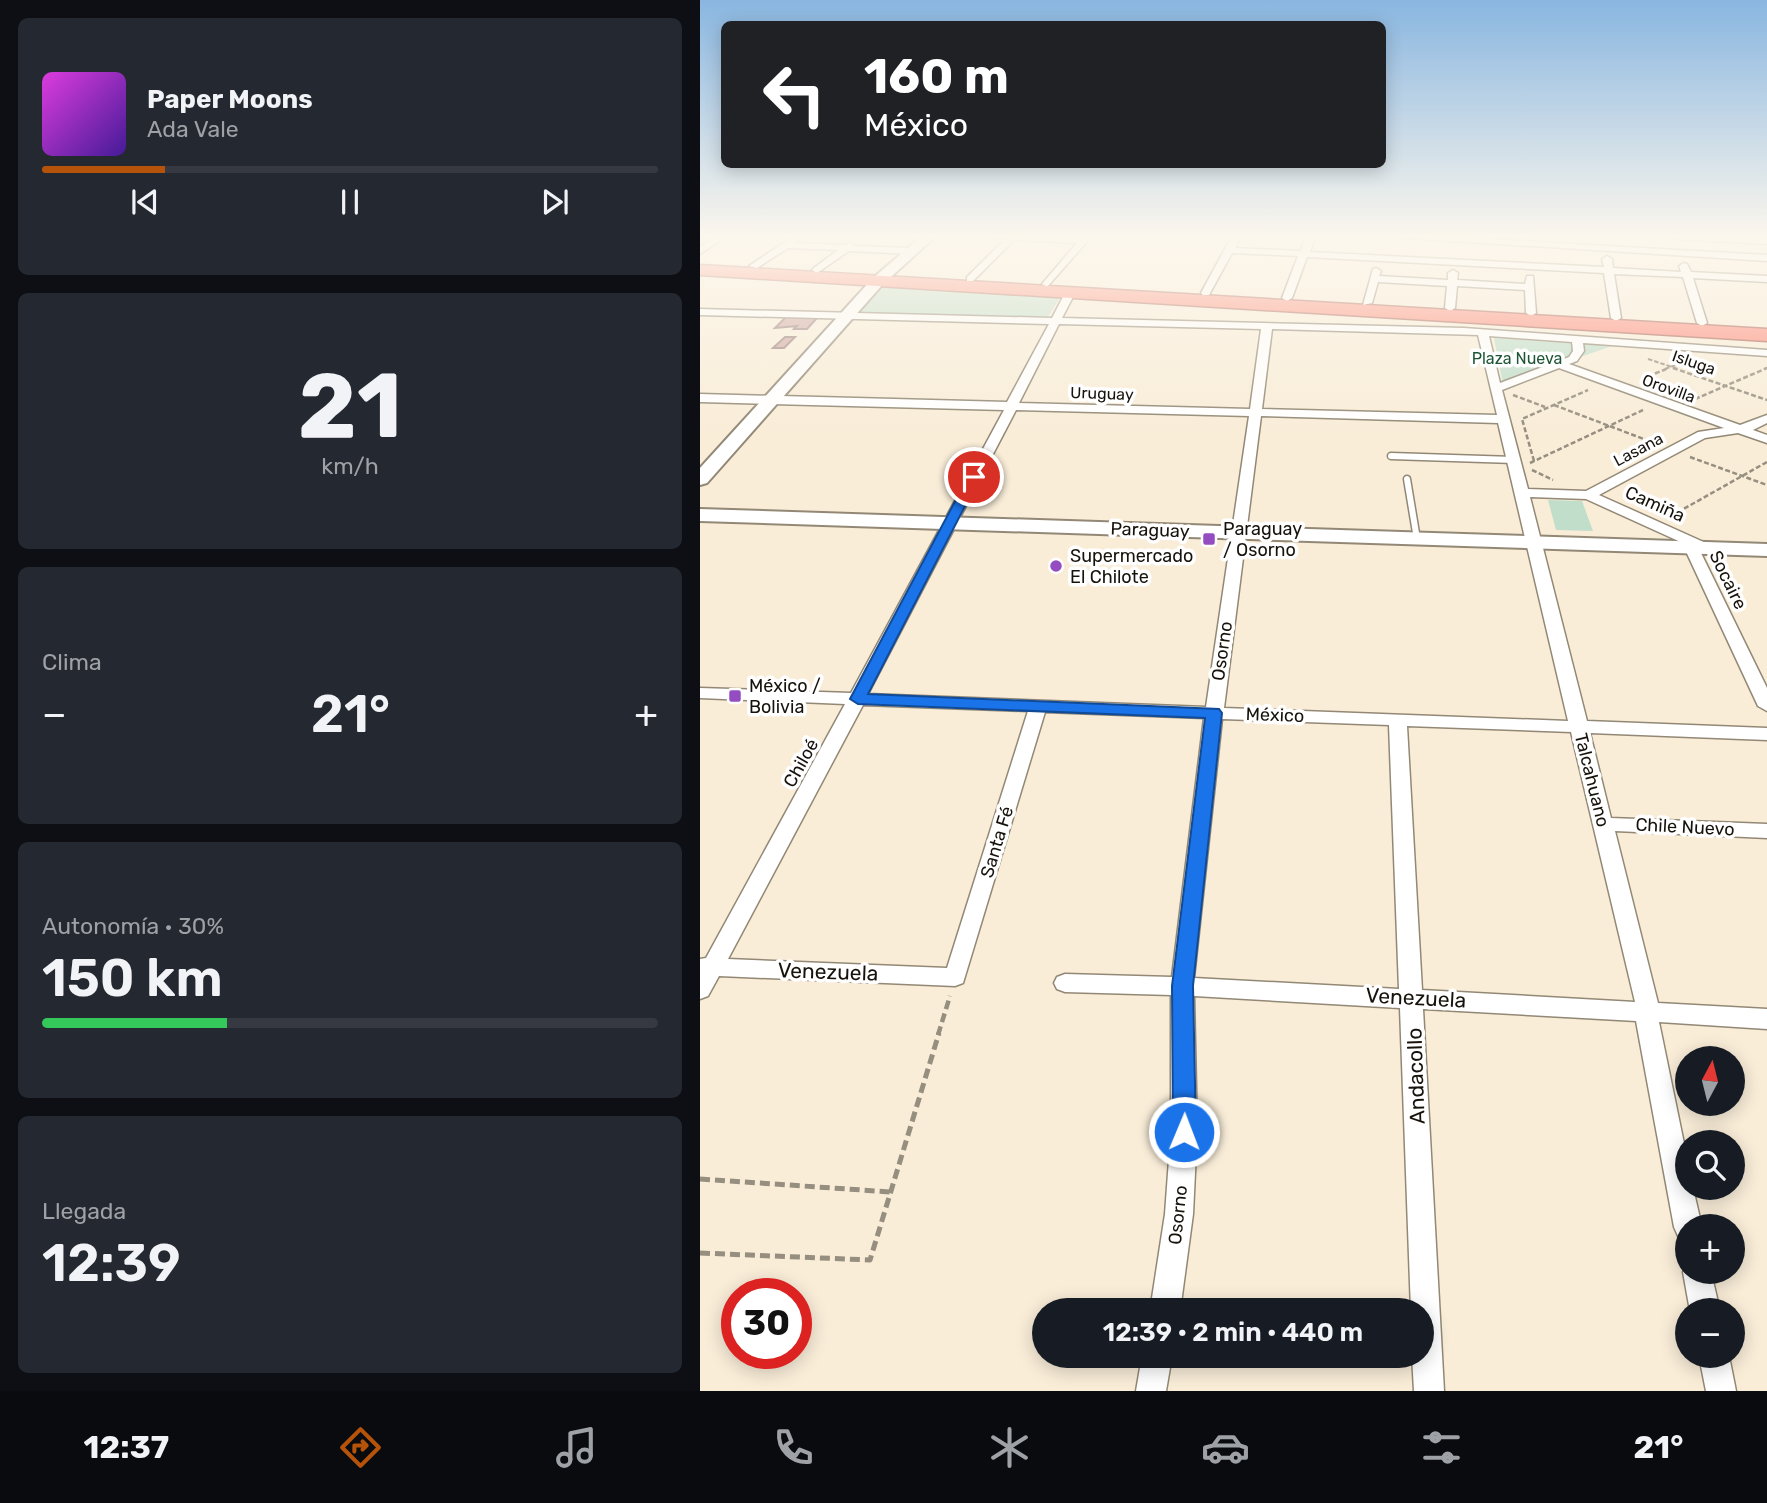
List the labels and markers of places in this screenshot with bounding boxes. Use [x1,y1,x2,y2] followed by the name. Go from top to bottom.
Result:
[944,447,1004,507] pin
[1223,518,1302,561] place label: Paraguay / Osorno
[1201,531,1217,547] marker: Paraguay / Osorno
[1070,545,1193,588] place label: Supermercado El Chilote
[1048,558,1064,574] marker: Supermercado El Chilote
[749,675,821,718] place label: México / Bolivia
[727,688,743,704] marker: México / Bolivia

